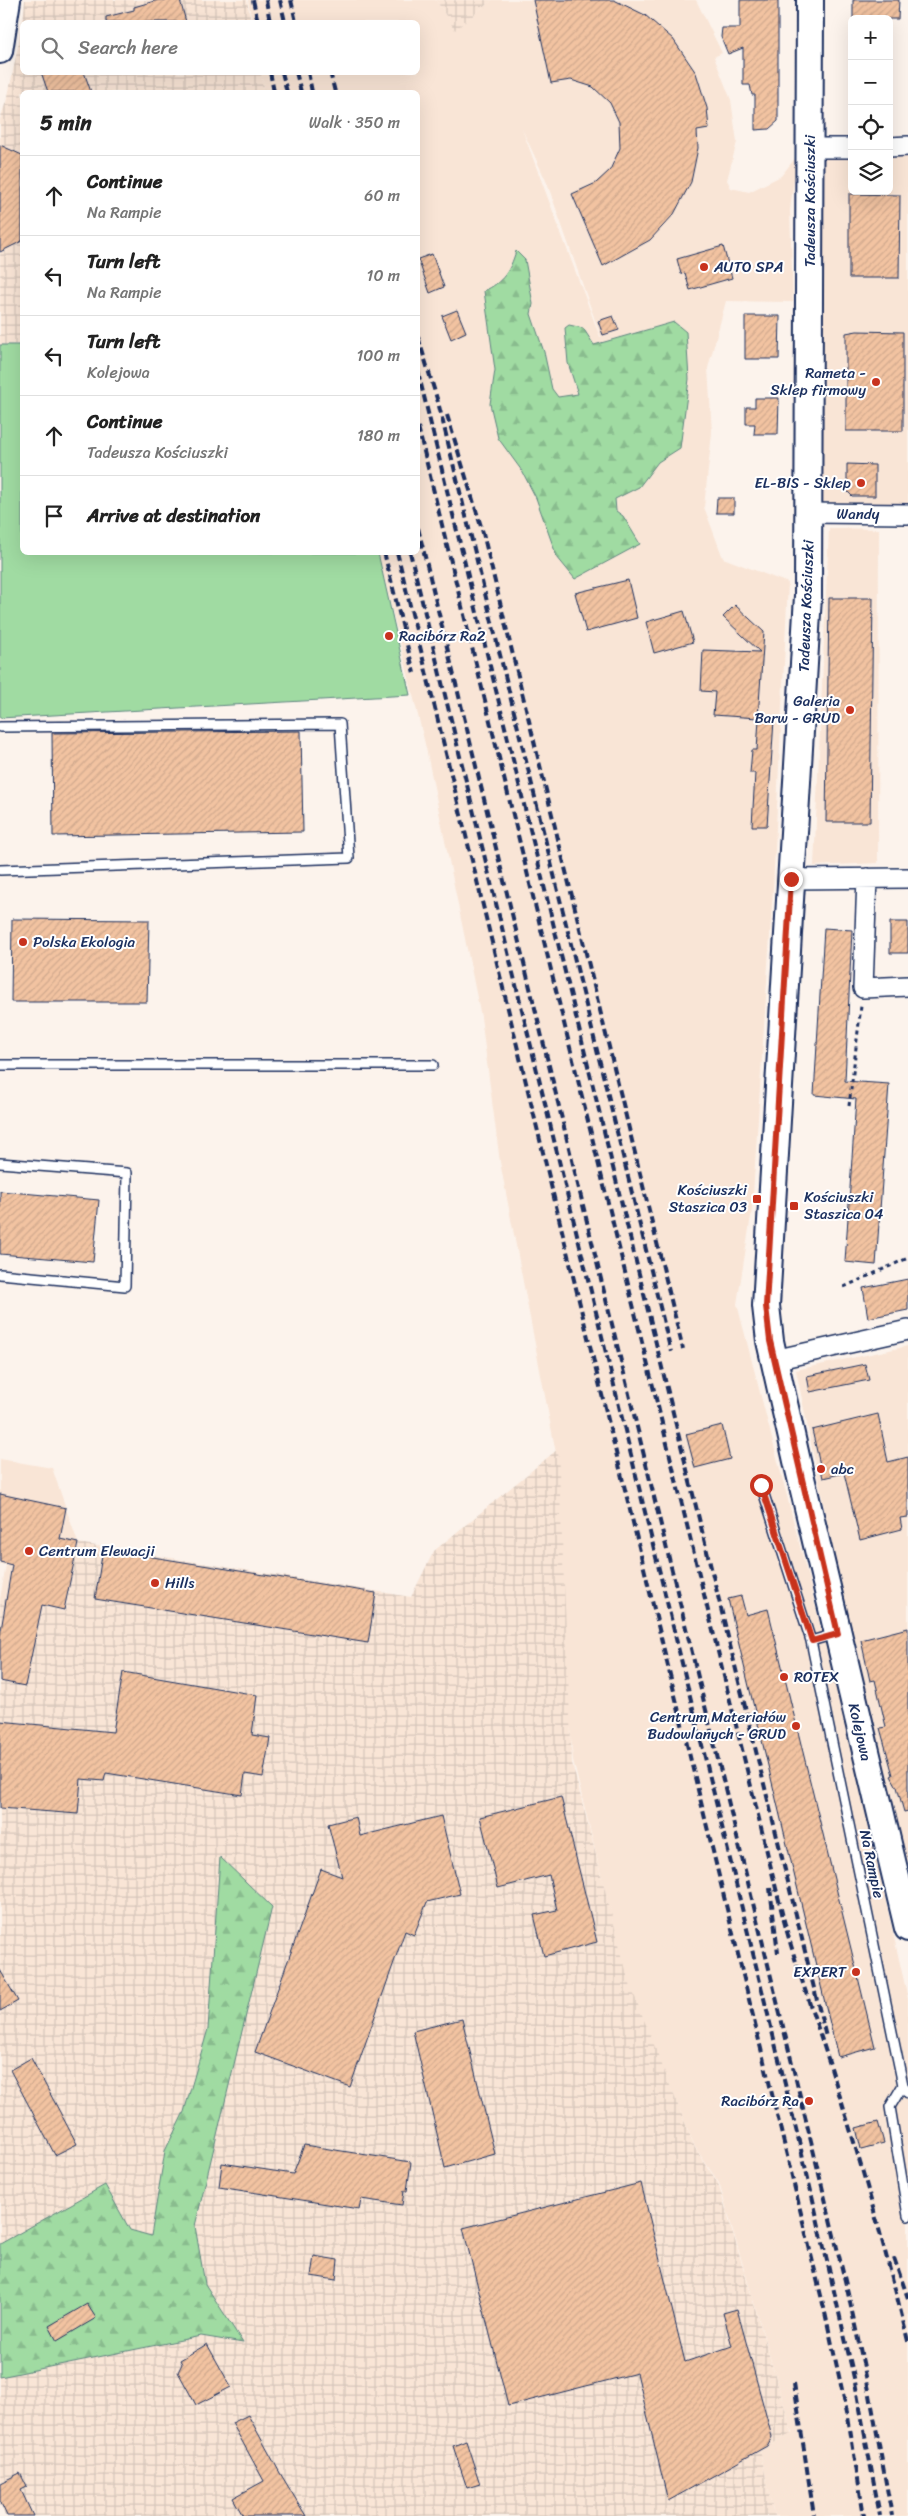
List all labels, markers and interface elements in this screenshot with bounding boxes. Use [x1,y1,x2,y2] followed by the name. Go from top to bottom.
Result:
[848,15,893,195] map controls
[848,15,893,60] button: +
[20,20,420,75] search box
[78,31,178,64] text: Search here
[38,34,66,62] icon: search
[848,60,893,105] button: −
[40,104,92,142] text: 5 min
[848,105,893,150] button: locate
[309,108,400,137] text: Walk · 350 m
[797,134,823,267] street label: Tadeusza Kościuszki
[848,150,893,195] button: layers
[87,165,163,198] text: Continue
[364,181,400,210] text: 60 m
[40,182,68,210] icon: ahead
[87,198,161,227] text: Na Rampie
[87,245,160,278] text: Turn left
[713,254,783,280] place label: AUTO SPA
[367,261,400,290] text: 10 m
[698,261,710,273] marker: AUTO SPA
[40,262,68,290] icon: left
[87,278,161,307] text: Na Rampie
[87,325,160,358] text: Turn left
[356,341,400,370] text: 100 m
[40,342,68,370] icon: left
[87,358,150,387] text: Kolejowa
[770,360,866,403] place label: Rameta - Sklep firmowy
[870,376,882,388] marker: Rameta - Sklep firmowy
[87,405,163,438] text: Continue
[357,421,400,450] text: 180 m
[40,422,68,450] icon: ahead
[87,438,228,467] text: Tadeusza Kościuszki
[754,470,851,496] place label: EL-BIS - Sklep
[855,477,867,489] marker: EL-BIS - Sklep
[87,499,260,532] text: Arrive at destination
[837,501,880,527] street label: Wandy
[40,502,68,530] icon: arrive
[791,539,821,672] street label: Tadeusza Kościuszki
[399,623,486,649] place label: Racibórz Ra2
[383,630,395,642] marker: Racibórz Ra2
[754,688,840,731] place label: Galeria Barw - GRUD
[844,704,856,716] marker: Galeria Barw - GRUD
[780,868,803,891] route end
[33,929,136,955] place label: Polska Ekologia
[17,936,29,948] marker: Polska Ekologia
[669,1177,748,1220] place label: Kościuszki Staszica 03
[804,1184,883,1227] place label: Kościuszki Staszica 04
[751,1193,763,1205] marker: Kościuszki Staszica 03
[788,1200,800,1212] marker: Kościuszki Staszica 04
[831,1456,854,1482] place label: abc
[815,1463,827,1475] marker: abc
[750,1474,773,1497] route start
[39,1538,155,1564] place label: Centrum Elewacji
[23,1545,35,1557] marker: Centrum Elewacji
[165,1570,195,1596] place label: Hills
[149,1577,161,1589] marker: Hills
[794,1664,839,1690] place label: ROTEX
[778,1671,790,1683] marker: ROTEX
[841,1700,879,1764] street label: Kolejowa
[647,1704,787,1747] place label: Centrum Materiałów Budowlanych - GRUD
[790,1720,802,1732] marker: Centrum Materiałów Budowlanych - GRUD
[852,1827,892,1901] street label: Na Rampie
[793,1959,848,1985] place label: EXPERT
[850,1966,862,1978] marker: EXPERT
[721,2088,799,2114] place label: Racibórz Ra
[803,2095,815,2107] marker: Racibórz Ra

